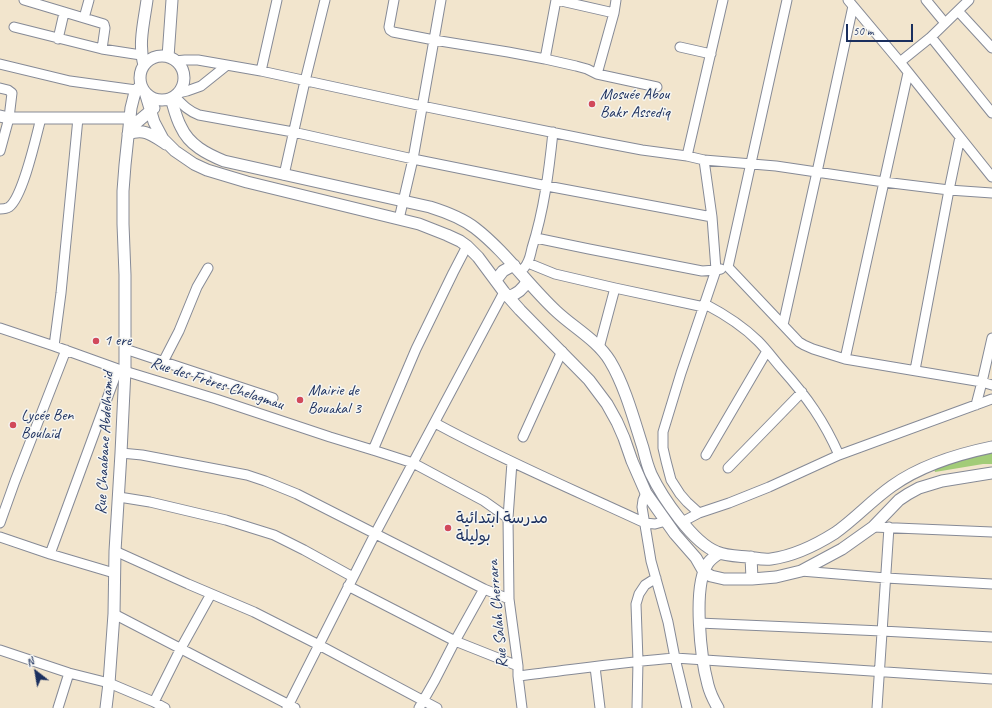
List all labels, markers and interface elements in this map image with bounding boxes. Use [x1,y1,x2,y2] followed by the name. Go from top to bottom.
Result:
[848,16,915,42] scale bar
[853,23,873,39] text: 50 m
[600,85,670,123] place label: Mosuée Abou Bakr Assediq
[587,99,597,109] marker: Mosuée Abou Bakr Assediq
[104,331,131,351] place label: 1 ere
[91,336,101,346] marker: 1 ere
[148,353,286,415] street label: Rue des Frères Chelagmau
[92,371,118,515] street label: Rue Chaabane Abdelhamid
[308,381,361,419] place label: Mairie de Bouakal 3
[295,395,305,405] marker: Mairie de Bouakal 3
[21,406,74,444] place label: Lycée Ben Boulaïd
[8,420,18,430] marker: Lycée Ben Boulaïd
[456,509,548,547] place label: مدرسة ابتدائية بوليلة
[443,523,453,533] marker: مدرسة ابتدائية بوليلة
[484,559,512,669] street label: Rue Salah Cherrara
[16,652,56,692] north arrow
[23,654,36,669] text: N

